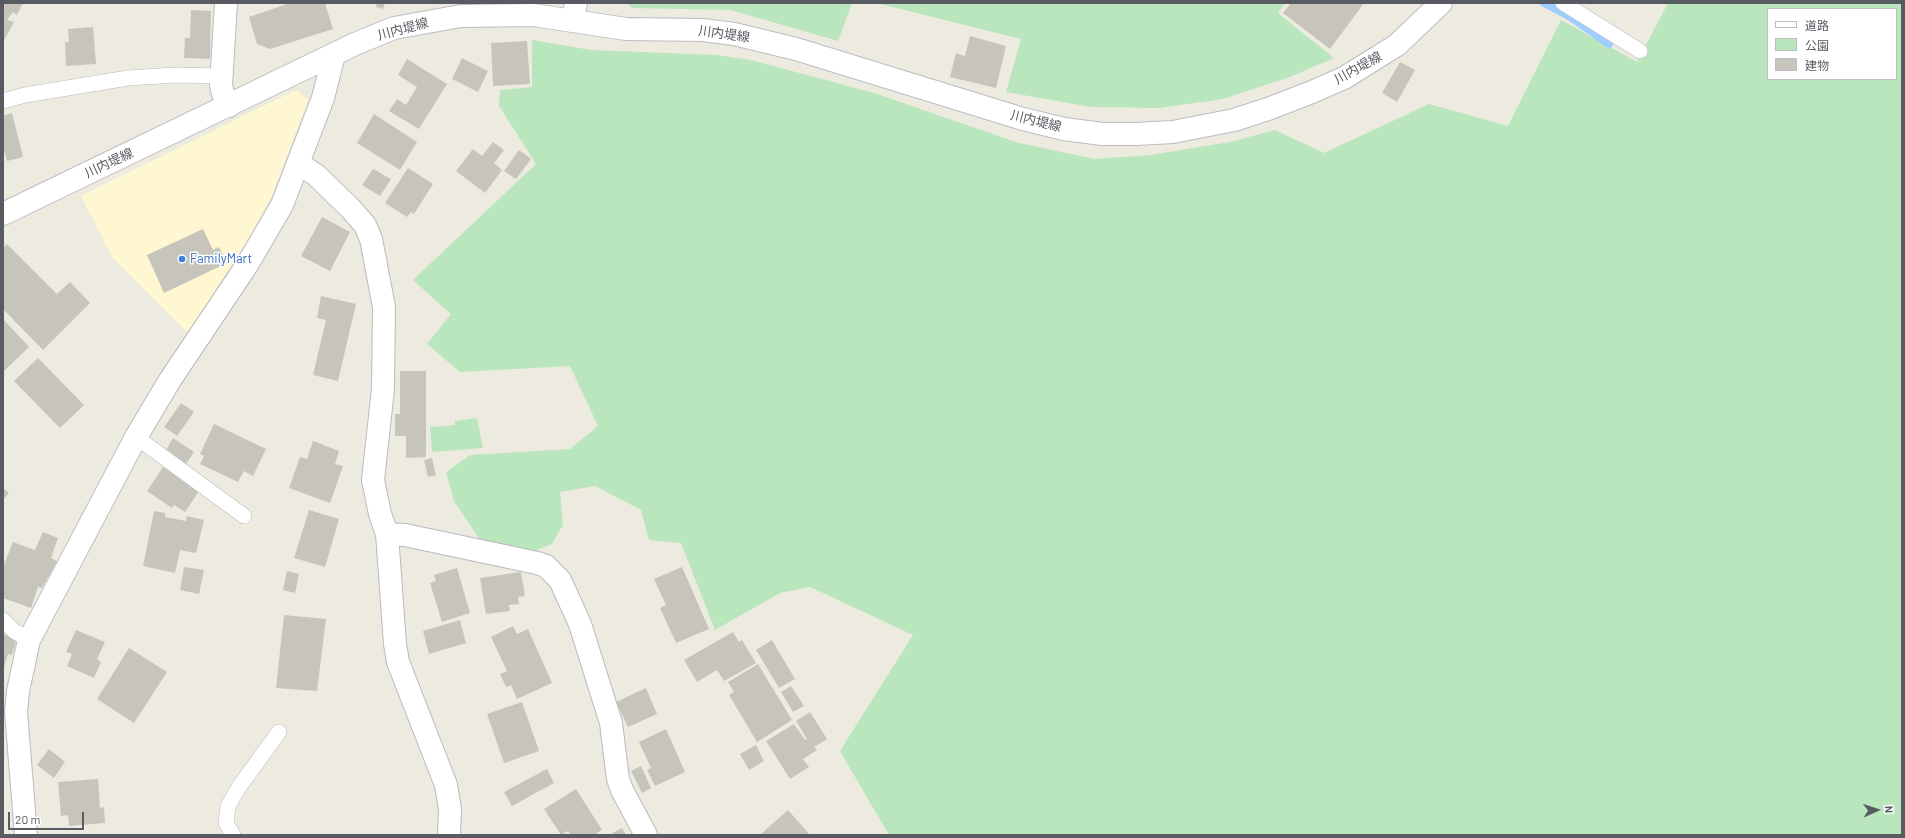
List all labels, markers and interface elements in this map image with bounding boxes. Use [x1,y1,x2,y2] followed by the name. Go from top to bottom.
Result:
[1767,8,1897,80] legend
[376,15,430,43] street label: 川内堤線
[1805,18,1829,32] text: 道路
[697,23,751,45] street label: 川内堤線
[1805,38,1829,52] text: 公園
[1331,49,1385,87] street label: 川内堤線
[1805,58,1829,72] text: 建物
[1009,107,1063,135] street label: 川内堤線
[82,145,136,181] street label: 川内堤線
[190,251,252,267] place label: FamilyMart
[177,254,187,264] marker: FamilyMart
[1857,790,1897,830] north arrow
[10,804,86,830] scale bar
[1883,805,1896,813] text: N
[15,812,41,826] text: 20 m

